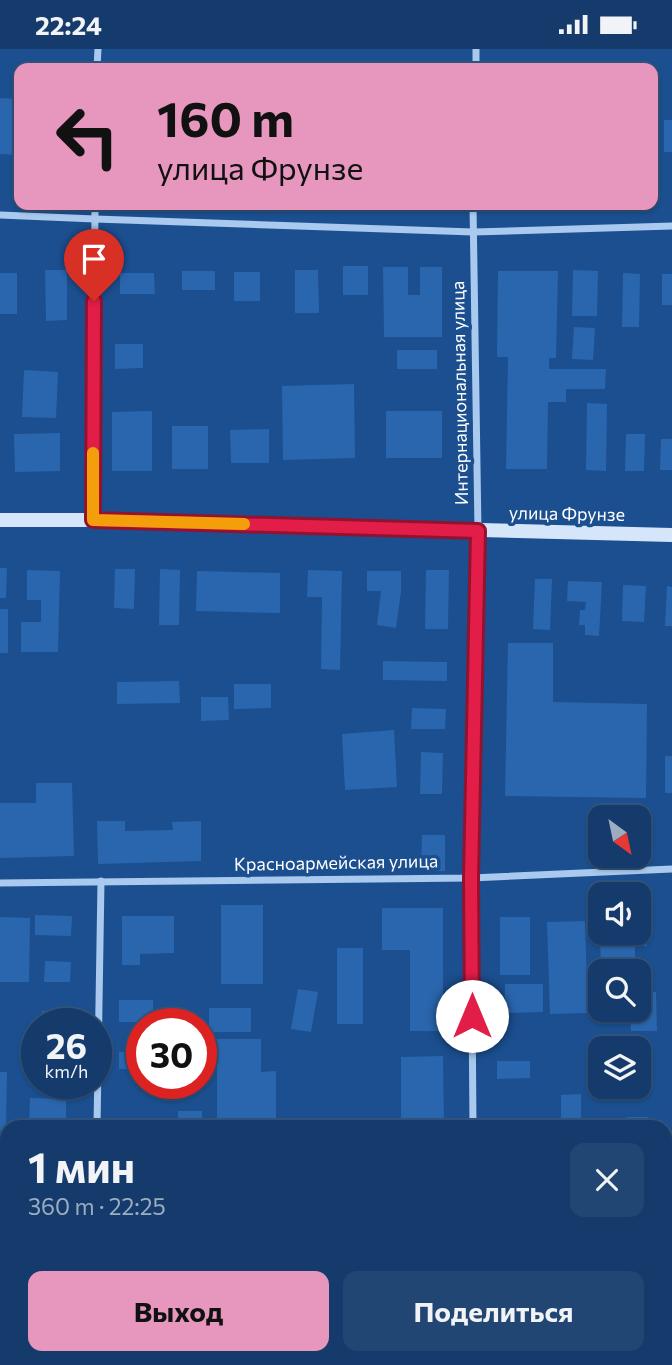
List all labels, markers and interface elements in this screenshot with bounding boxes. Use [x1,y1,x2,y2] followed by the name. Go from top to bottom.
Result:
[35,9,102,40] text: 22:24
[157,87,294,147] text: 160 m
[42,91,133,182] icon: left
[157,147,363,187] text: улица Фрунзе
[64,229,124,301] pin
[75,240,113,278] icon: arrive
[446,281,472,505] street label: Интернациональная улица
[509,501,625,525] street label: улица Фрунзе
[588,805,651,868] north arrow
[588,805,651,1099] map controls
[234,849,438,875] street label: Красноармейская улица
[588,882,651,945] button: sound
[588,959,651,1022] button: search
[435,979,509,1053] position arrow
[126,1008,217,1099] speed limit sign: 30
[46,1023,87,1066] text: 26
[588,1036,651,1099] button: layers
[45,1060,88,1082] text: km/h
[28,1140,135,1192] text: 1 мин
[570,1143,644,1217] button: close
[28,1192,166,1220] text: 360 m · 22:25
[28,1271,329,1351] button: Выход
[343,1271,644,1351] button: Поделиться

